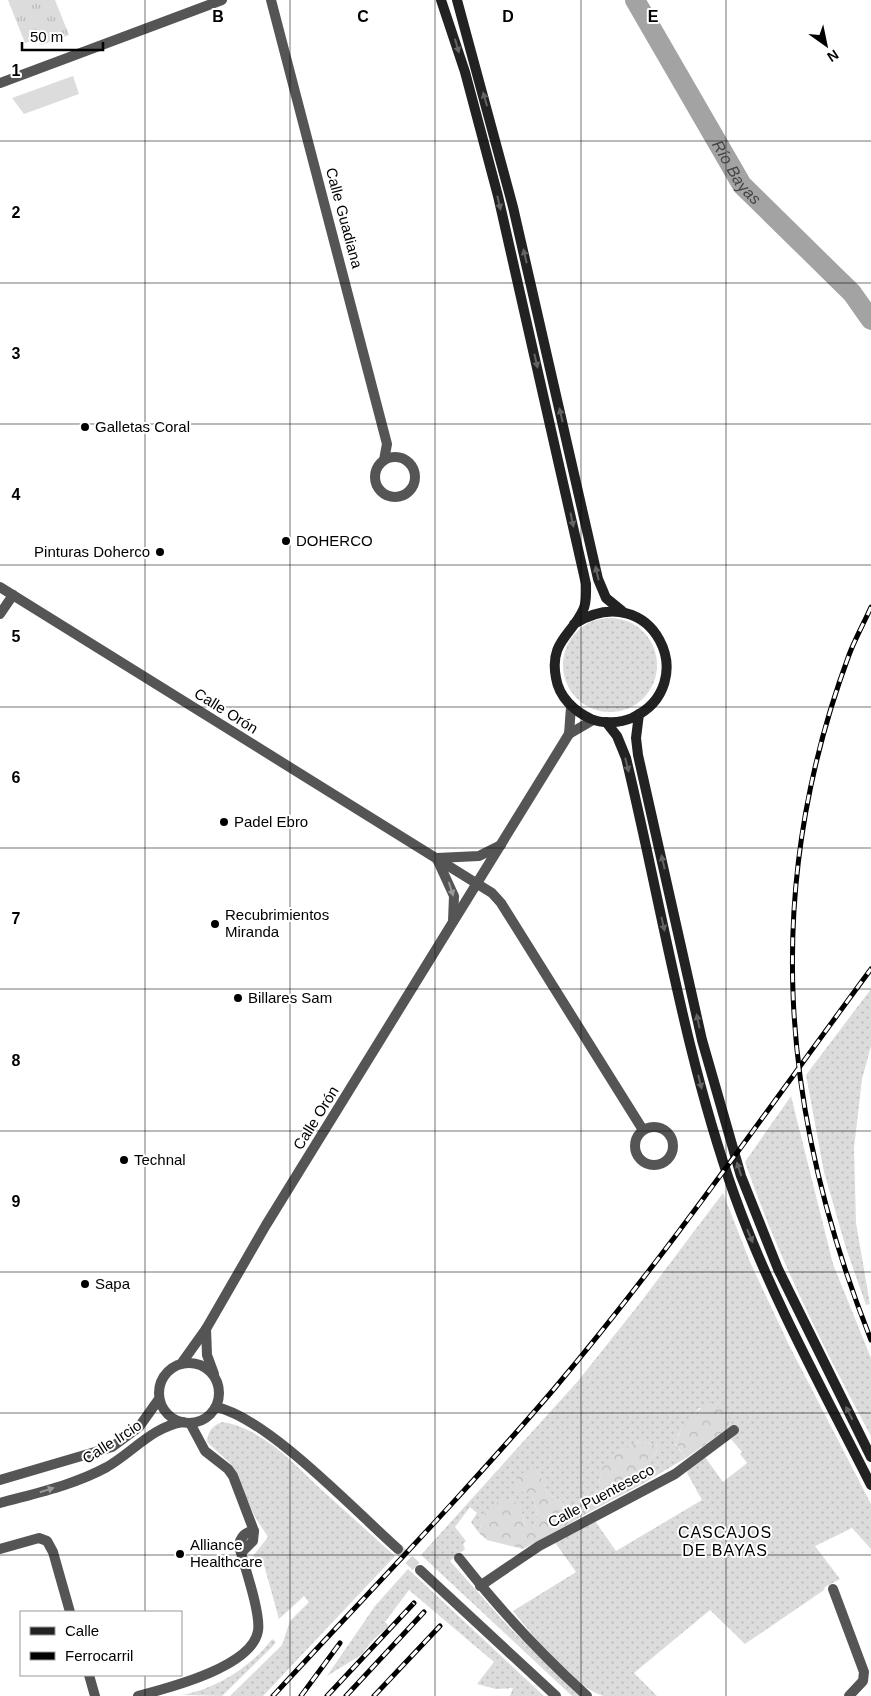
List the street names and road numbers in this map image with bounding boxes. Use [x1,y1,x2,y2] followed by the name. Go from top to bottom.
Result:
[323,166,366,271] street label: Calle Guadiana
[191,684,261,737] street label: Calle Orón
[289,1083,342,1153] street label: Calle Orón
[79,1416,144,1467] street label: Calle Ircio
[545,1460,657,1531] street label: Calle Puenteseco

